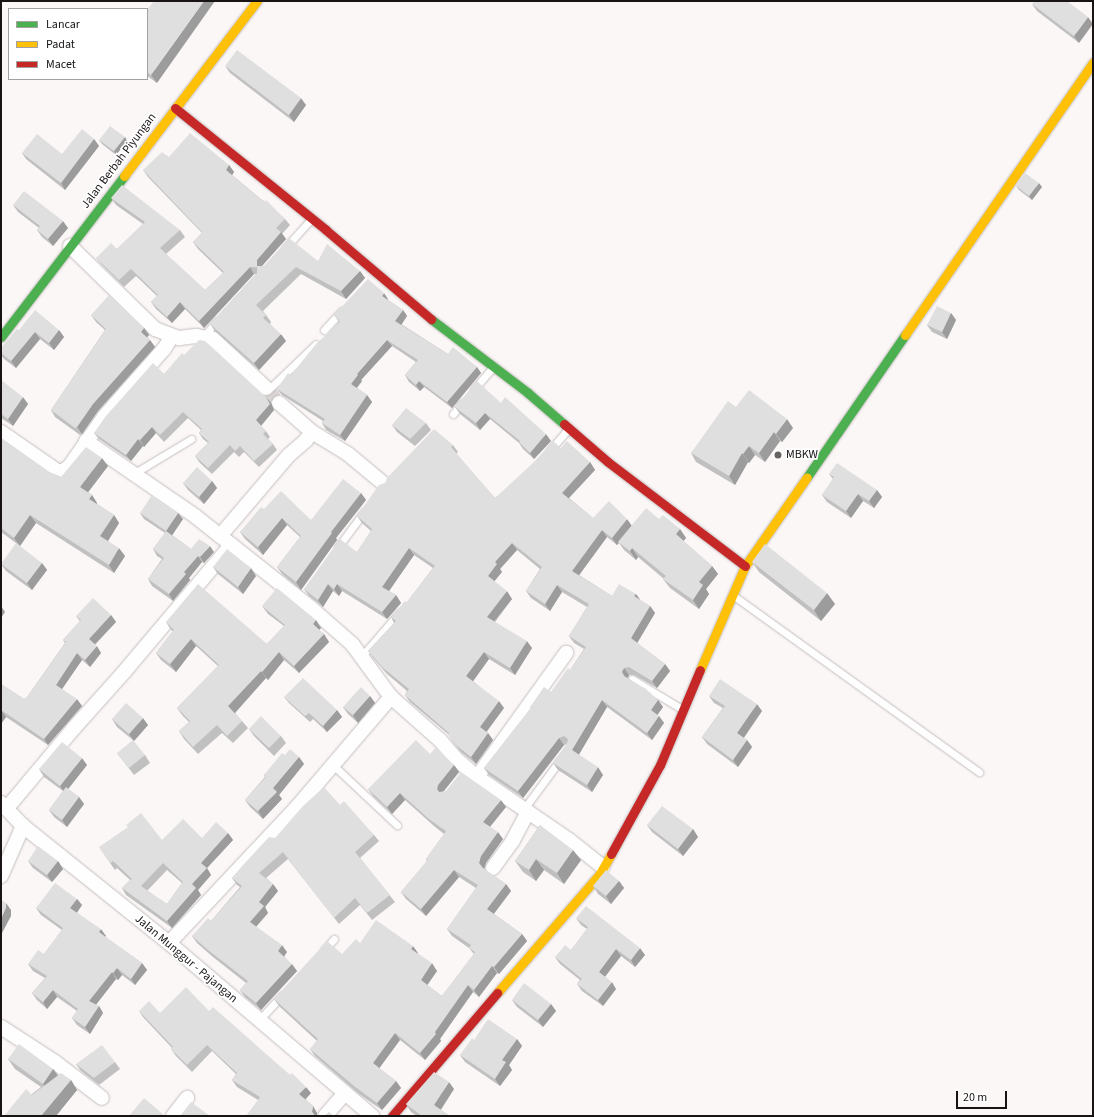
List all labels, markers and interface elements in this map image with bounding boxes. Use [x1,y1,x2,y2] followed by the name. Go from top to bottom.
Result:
[8,8,148,80] legend
[46,16,80,33] text: Lancar
[46,36,75,53] text: Padat
[46,56,76,73] text: Macet
[79,111,159,211] street label: Jalan Berbah Piyungan
[786,448,818,462] place label: MBKW
[773,450,783,460] marker: MBKW
[132,912,240,1006] street label: Jalan Munggur - Pajangan
[958,1083,1009,1109] scale bar
[963,1089,987,1106] text: 20 m

